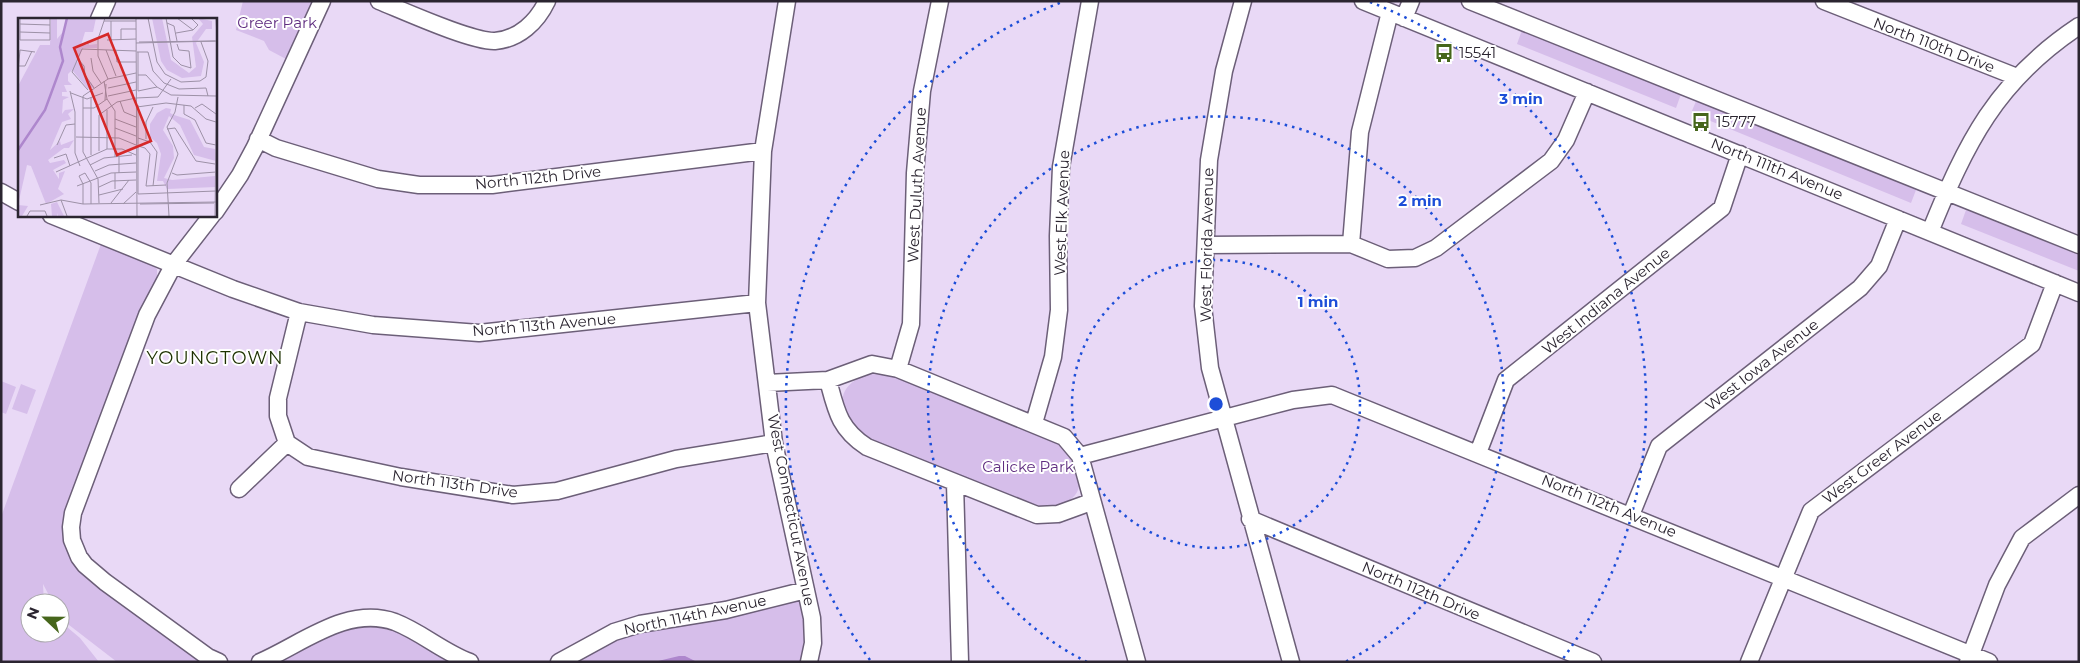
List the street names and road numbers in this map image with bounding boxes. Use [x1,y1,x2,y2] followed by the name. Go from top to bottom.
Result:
[1871,13,1998,76] street label: North 110th Drive
[903,107,930,263] street label: West Duluth Avenue
[1708,133,1846,204] street label: North 111th Avenue
[1050,150,1073,276] street label: West Elk Avenue
[474,161,602,194] street label: North 112th Drive
[1196,168,1217,322] street label: West Florida Avenue
[1538,243,1674,358] street label: West Indiana Avenue
[471,309,617,340] street label: North 113th Avenue
[1701,315,1822,415] street label: West Iowa Avenue
[1818,406,1945,508] street label: West Greer Avenue
[764,412,819,607] street label: West Connecticut Avenue
[391,465,519,502] street label: North 113th Drive
[1539,470,1680,541] street label: North 112th Avenue
[1359,557,1483,624] street label: North 112th Drive
[622,590,768,639] street label: North 114th Avenue

